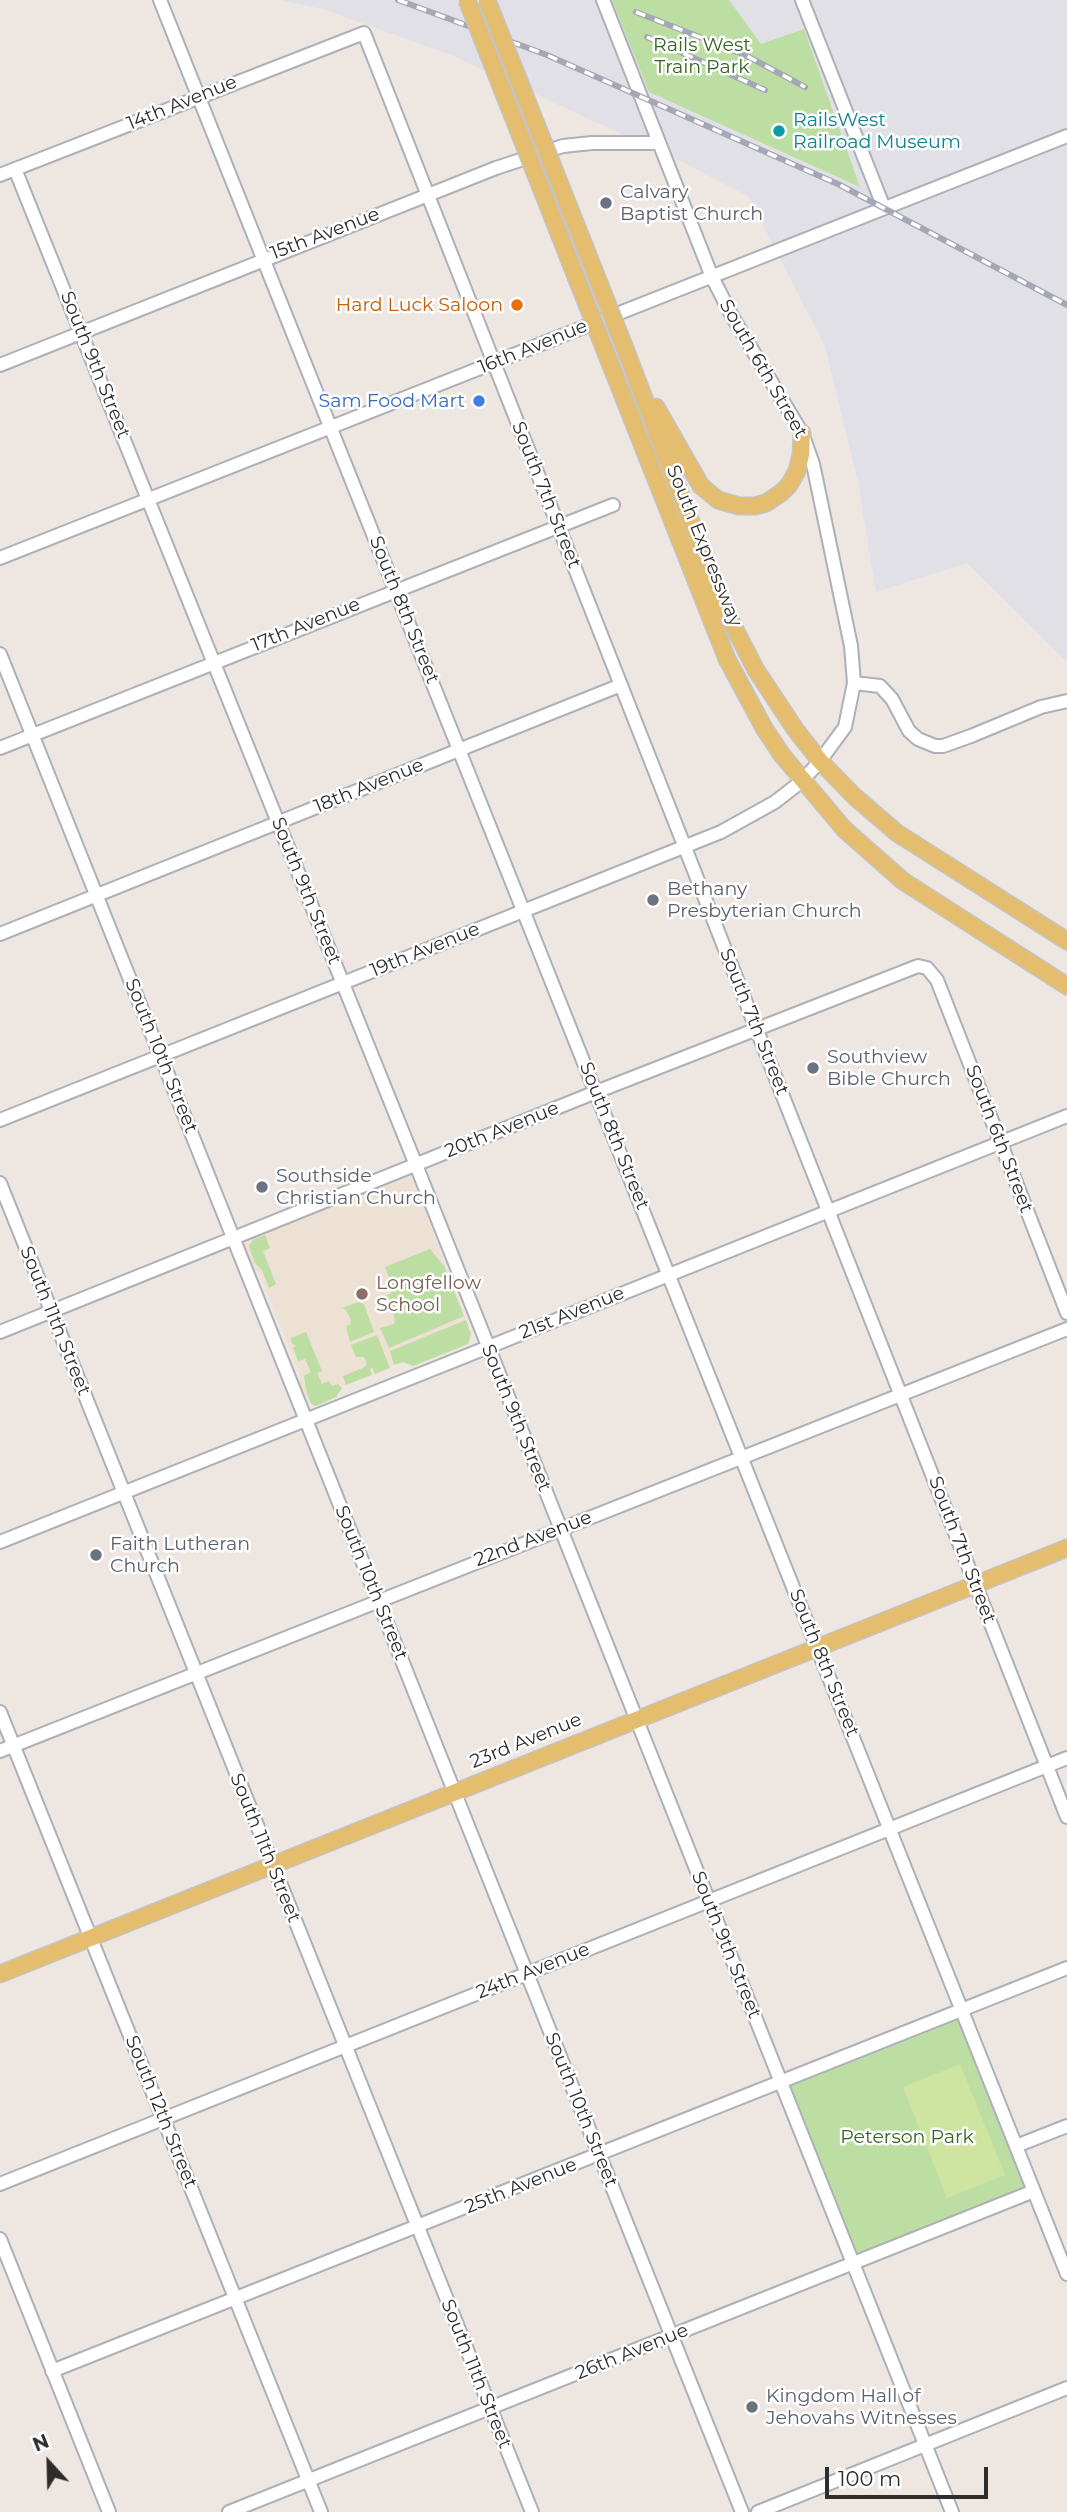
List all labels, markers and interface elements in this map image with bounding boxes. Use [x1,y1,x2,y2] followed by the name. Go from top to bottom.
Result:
[653,34,751,78] park label: Rails West Train Park
[124,71,240,135] street label: 14th Avenue
[793,109,961,153] place label: RailsWest Railroad Museum
[771,123,787,139] marker: RailsWest Railroad Museum
[620,181,763,225] place label: Calvary Baptist Church
[598,195,614,211] marker: Calvary Baptist Church
[267,203,383,265] street label: 15th Avenue
[55,288,135,442] street label: South 9th Street
[336,294,503,316] place label: Hard Luck Saloon
[714,296,812,442] street label: South 6th Street
[509,297,525,313] marker: Hard Luck Saloon
[475,315,591,379] street label: 16th Avenue
[319,390,465,412] place label: Sam Food Mart
[471,393,487,409] marker: Sam Food Mart
[506,419,586,571] street label: South 7th Street
[661,462,747,630] street label: South Expressway
[364,533,444,687] street label: South 8th Street
[248,593,364,657] street label: 17th Avenue
[311,754,427,818] street label: 18th Avenue
[266,814,346,968] street label: South 9th Street
[667,878,862,922] place label: Bethany Presbyterian Church
[645,892,661,908] marker: Bethany Presbyterian Church
[367,918,483,982] street label: 19th Avenue
[714,946,794,1098] street label: South 7th Street
[120,975,202,1137] street label: South 10th Street
[827,1046,951,1090] place label: Southview Bible Church
[574,1059,654,1213] street label: South 8th Street
[805,1060,821,1076] marker: Southview Bible Church
[960,1062,1038,1216] street label: South 6th Street
[442,1097,562,1163] street label: 20th Avenue
[276,1165,436,1209] place label: Southside Christian Church
[254,1179,270,1195] marker: Southside Christian Church
[15,1243,95,1399] street label: South 11th Street
[376,1272,481,1316] place label: Longfellow School
[516,1282,628,1344] street label: 21st Avenue
[354,1286,370,1302] marker: Longfellow School
[476,1341,556,1495] street label: South 9th Street
[923,1473,1001,1627] street label: South 7th Street
[330,1502,412,1664] street label: South 10th Street
[471,1506,595,1572] street label: 22nd Avenue
[110,1533,250,1577] place label: Faith Lutheran Church
[88,1547,104,1563] marker: Faith Lutheran Church
[784,1586,864,1740] street label: South 8th Street
[467,1708,585,1774] street label: 23rd Avenue
[225,1770,305,1926] street label: South 11th Street
[686,1868,766,2022] street label: South 9th Street
[473,1938,593,2004] street label: 24th Avenue
[540,2029,622,2191] street label: South 10th Street
[120,2032,202,2192] street label: South 12th Street
[840,2126,974,2148] park label: Peterson Park
[462,2153,580,2219] street label: 25th Avenue
[436,2296,516,2452] street label: South 11th Street
[572,2319,692,2385] street label: 26th Avenue
[766,2385,957,2429] place label: Kingdom Hall of Jehovahs Witnesses
[744,2399,760,2415] marker: Kingdom Hall of Jehovahs Witnesses
[14,2428,84,2498] north arrow
[30,2430,52,2457] text: N
[829,2452,992,2496] scale bar
[838,2466,901,2491] text: 100 m

